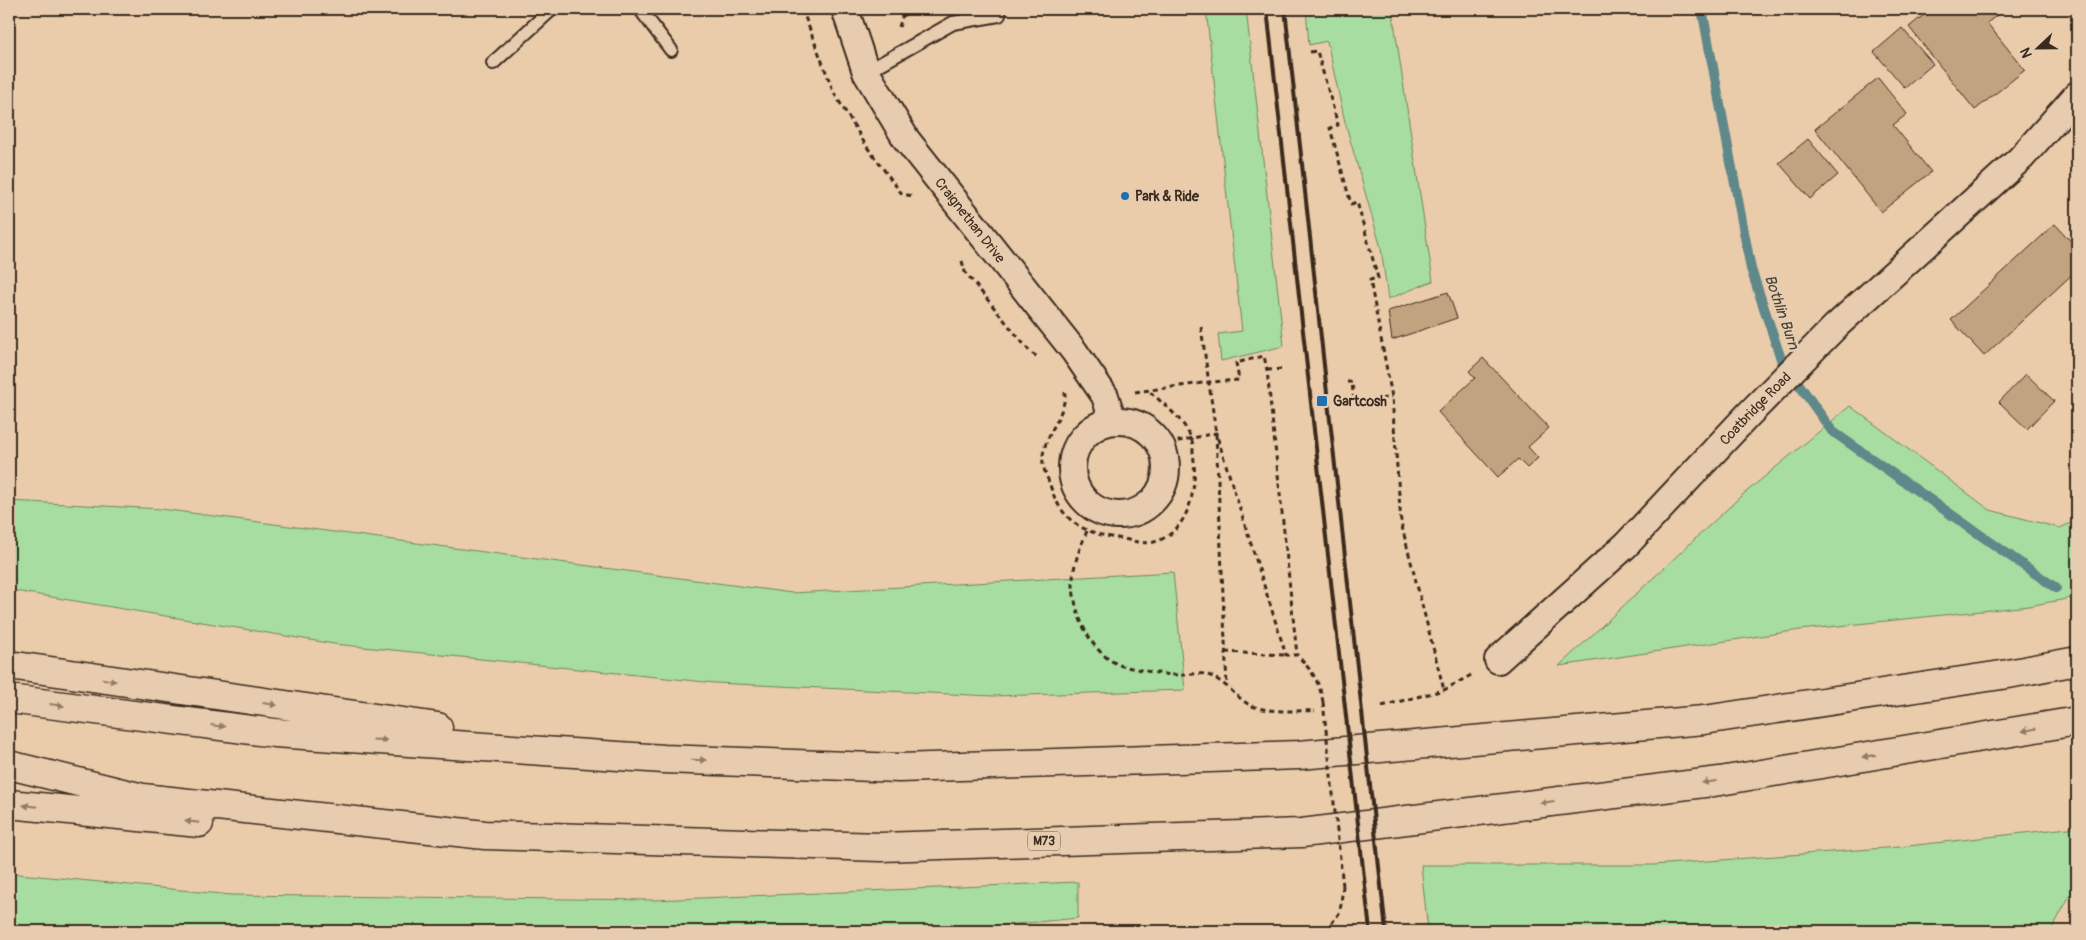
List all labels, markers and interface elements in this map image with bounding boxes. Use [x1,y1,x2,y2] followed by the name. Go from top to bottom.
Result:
[2014,22,2064,72] north arrow
[2017,45,2036,60] text: N
[931,175,1009,266] street label: Craignethan Drive
[1135,188,1200,205] place label: Park & Ride
[1119,190,1131,202] marker: Park & Ride
[1760,273,1804,353] water label: Bothlin Burn
[1716,369,1795,449] street label: Coatbridge Road
[1333,393,1387,410] place label: Gartcosh
[1315,394,1329,408] marker: Gartcosh
[101,676,117,684] one-way arrow
[262,700,278,708] one-way arrow
[49,702,65,710] one-way arrow
[211,722,227,730] one-way arrow
[2022,726,2037,734] one-way arrow
[372,736,388,744] one-way arrow
[1861,753,1877,761] one-way arrow
[692,756,708,764] one-way arrow
[1700,778,1716,786] one-way arrow
[1539,798,1555,806] one-way arrow
[22,802,38,810] one-way arrow
[184,818,200,826] one-way arrow
[1028,831,1060,850] road number: M73

